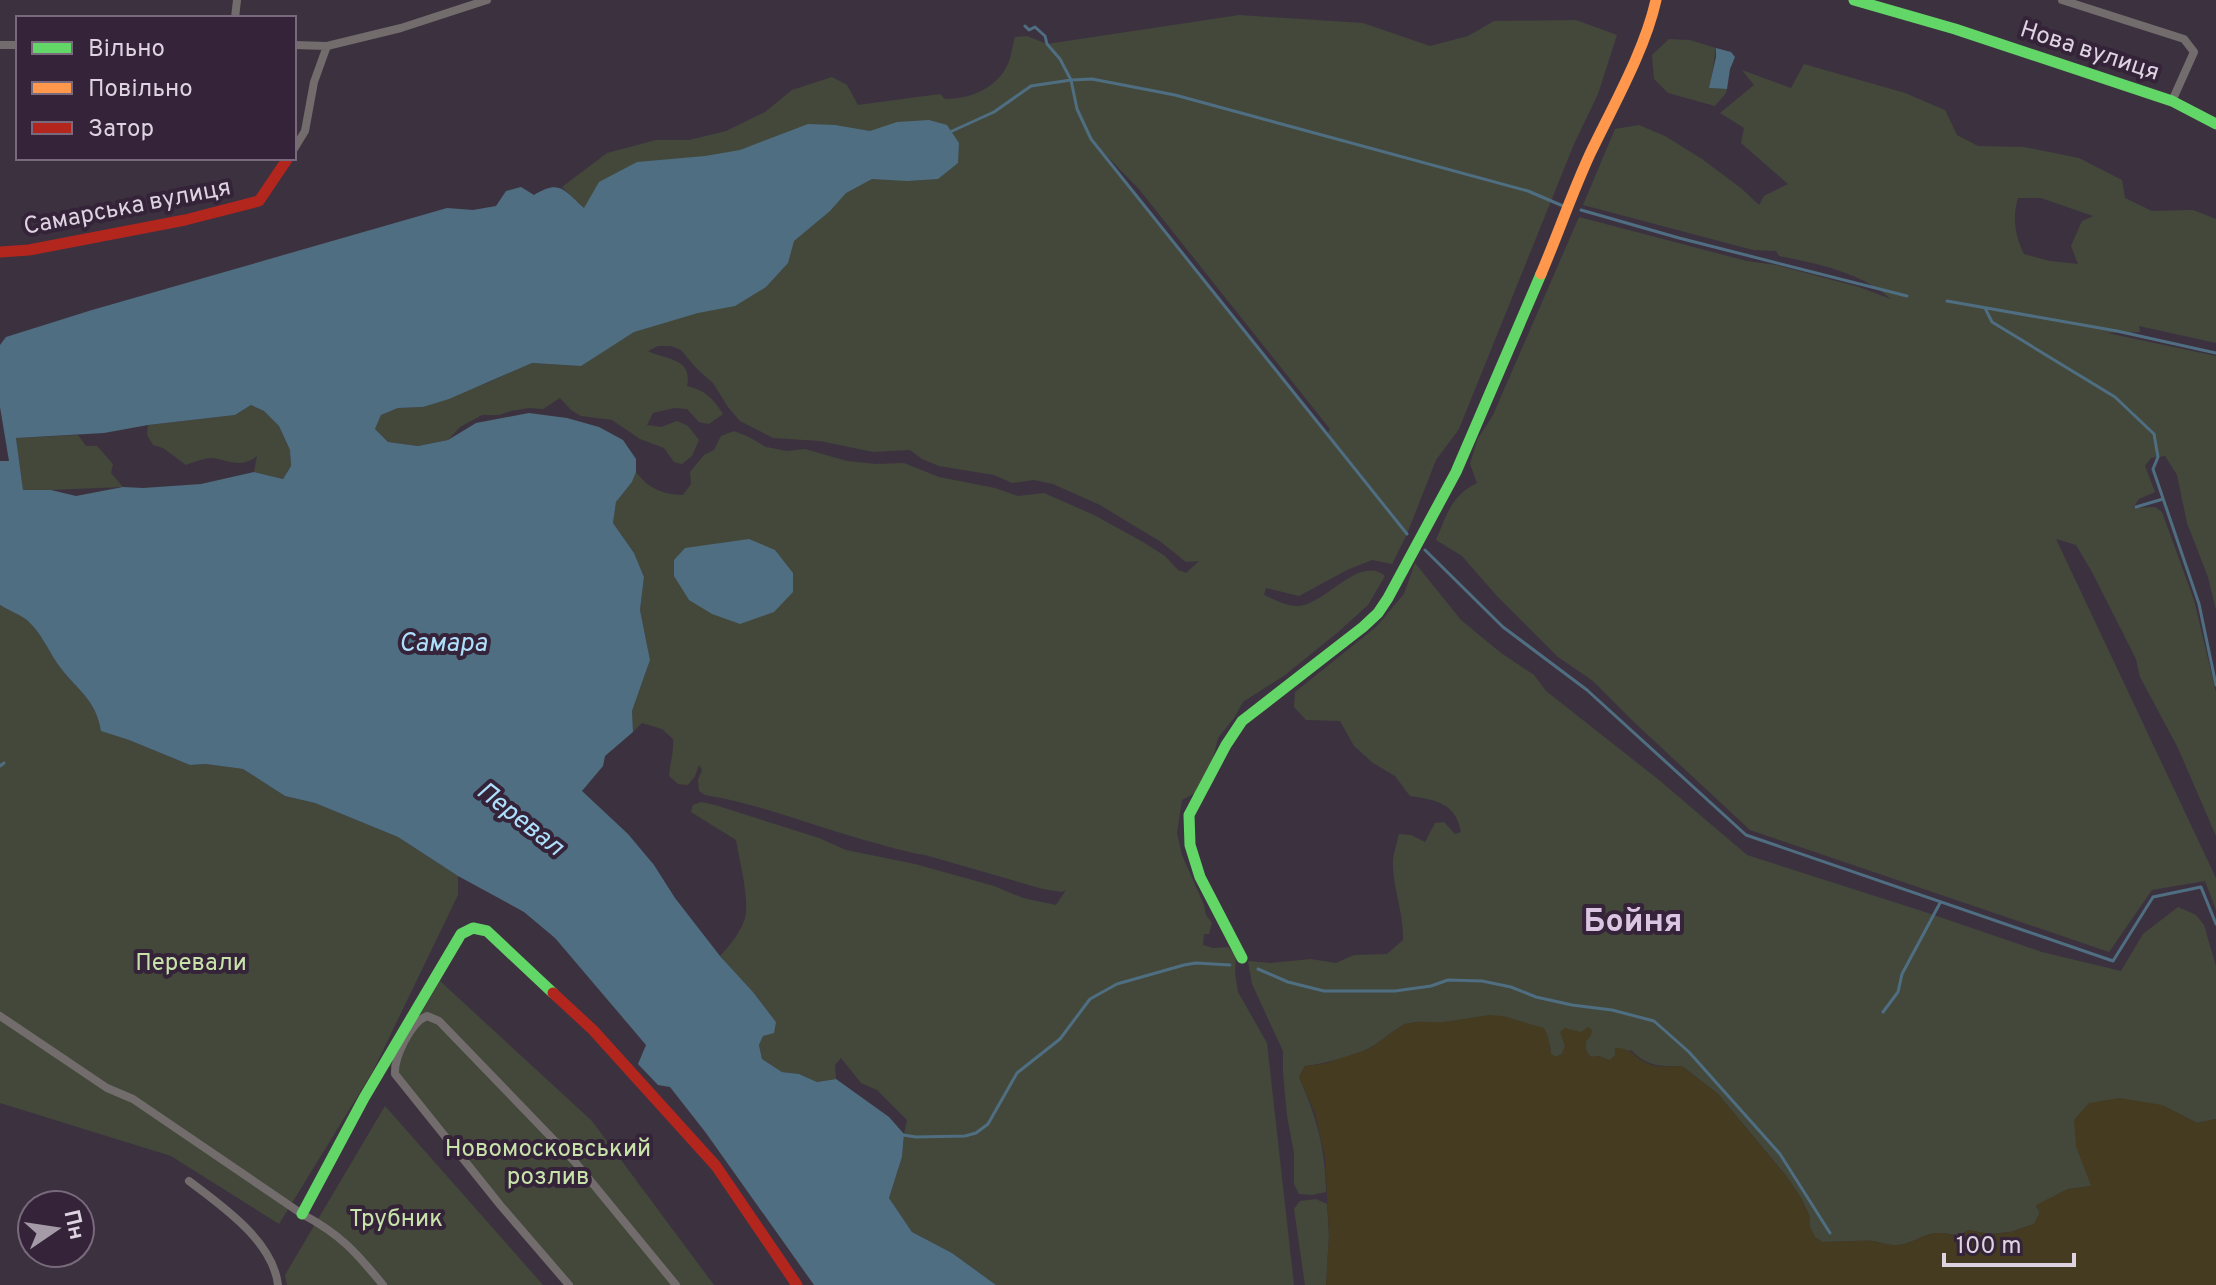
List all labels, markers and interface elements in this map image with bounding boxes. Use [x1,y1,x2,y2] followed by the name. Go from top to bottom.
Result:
[2016,15,2163,89] street label: Нова вулиця
[16,16,296,160] legend
[88,35,165,65] text: Вільно
[88,75,193,105] text: Повільно
[88,115,154,145] text: Затор
[21,173,234,243] street label: Самарська вулиця
[399,628,488,661] water label: Самара
[469,776,571,865] water label: Перевал
[1584,903,1682,943] district label: Бойня
[135,949,247,979] park label: Перевали
[445,1135,651,1193] park label: Новомосковський розлив
[16,1189,96,1269] north arrow
[349,1205,443,1235] park label: Трубник
[57,1208,90,1243] text: Пн
[1944,1217,2074,1267] scale bar
[1956,1232,2022,1262] text: 100 m

